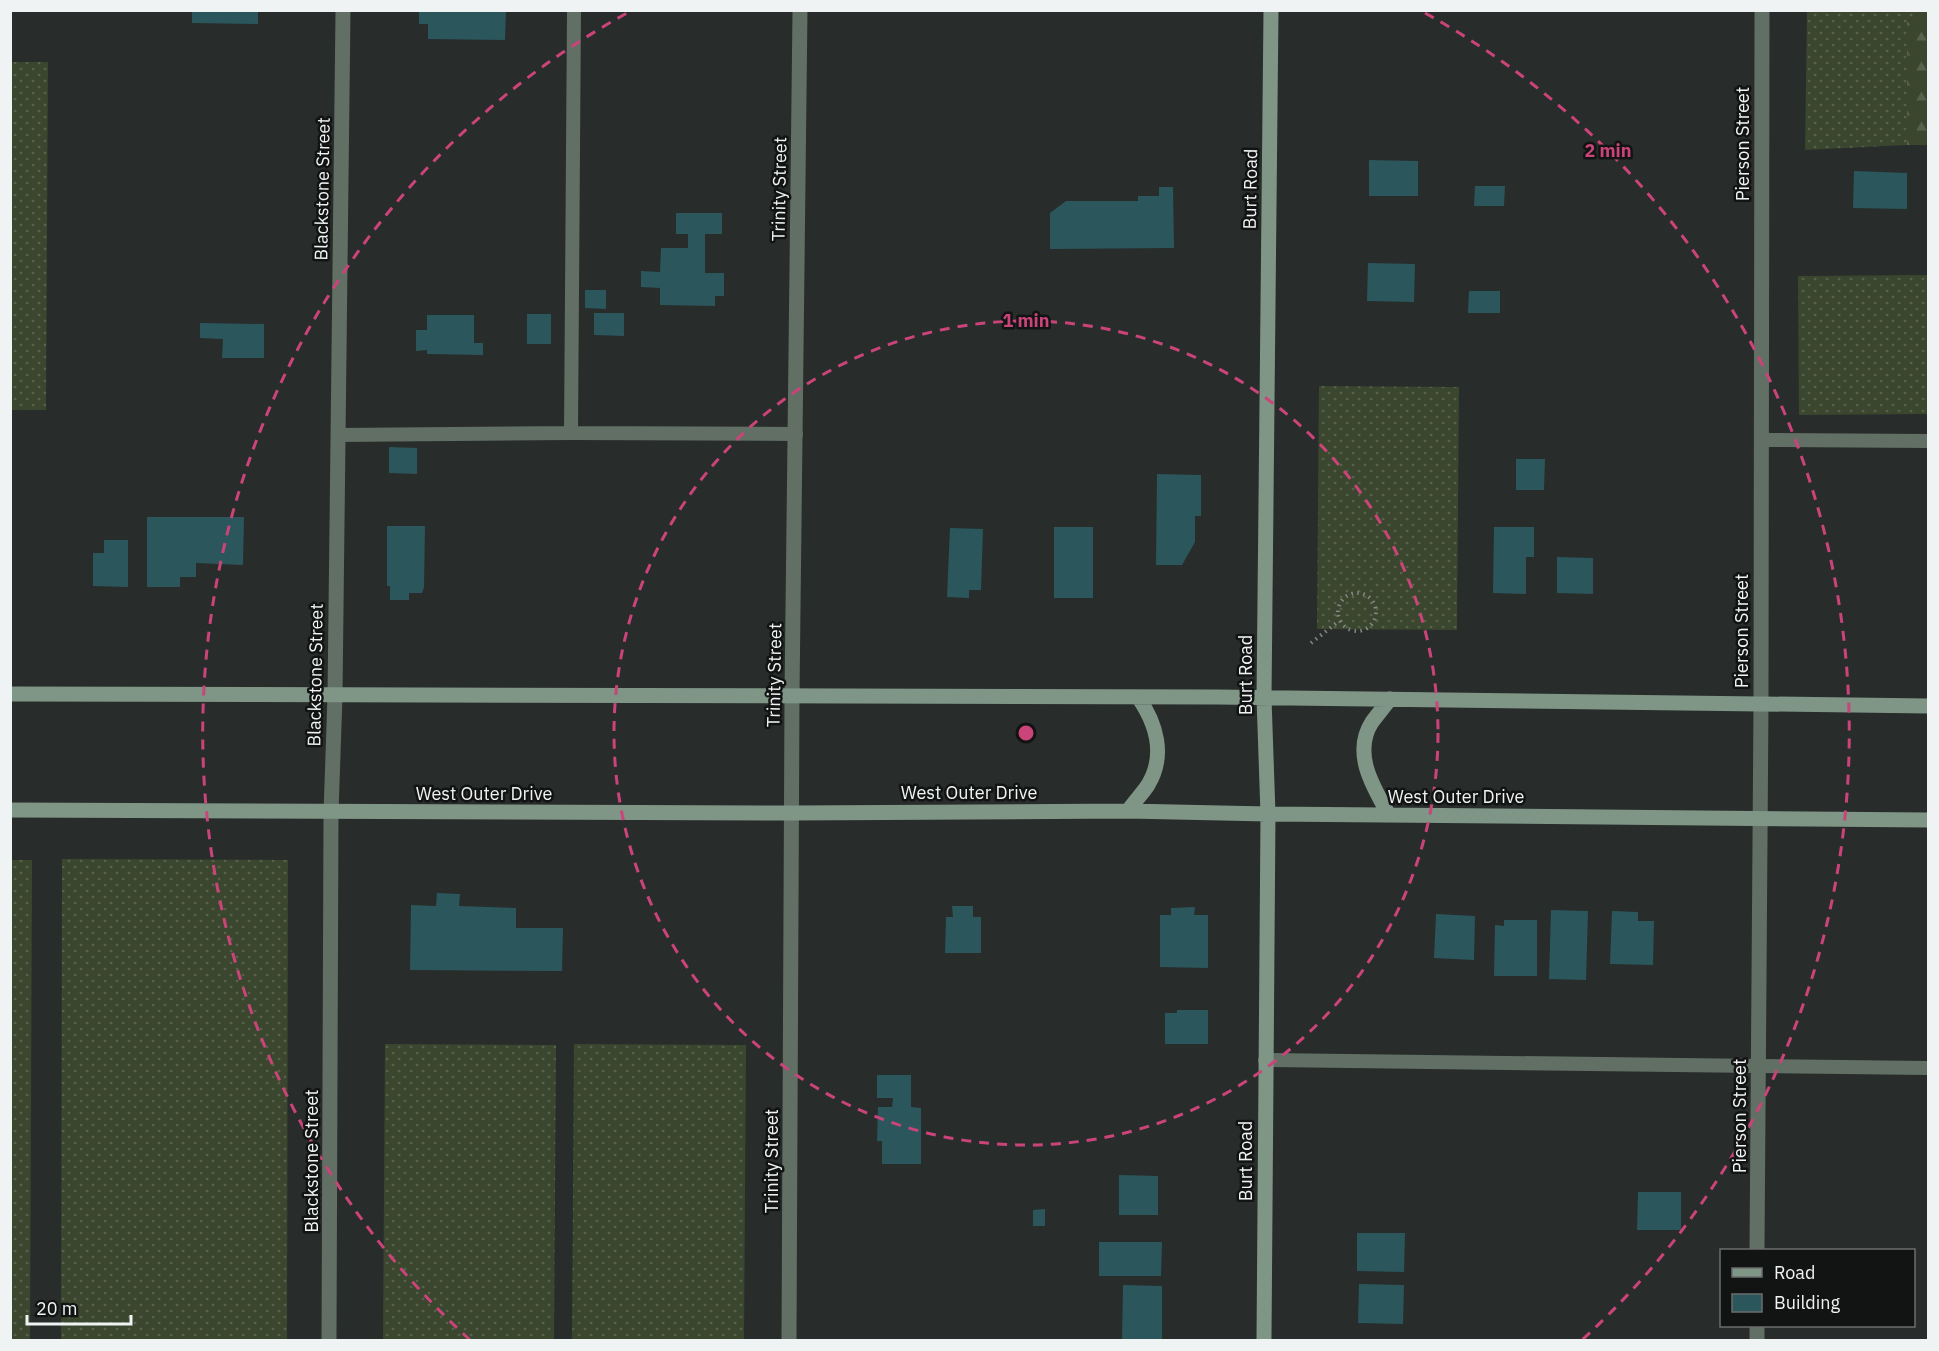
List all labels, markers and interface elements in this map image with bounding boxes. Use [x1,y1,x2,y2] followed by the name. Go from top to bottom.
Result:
[1731,87,1754,201] street label: Pierson Street
[309,117,335,261] street label: Blackstone Street
[767,137,791,241] street label: Trinity Street
[1584,139,1632,162] text: 2 min
[1238,149,1262,229] street label: Burt Road
[1002,309,1050,332] text: 1 min
[1730,574,1753,688] street label: Pierson Street
[302,603,328,747] street label: Blackstone Street
[762,623,786,727] street label: Trinity Street
[1234,635,1257,715] street label: Burt Road
[1016,723,1036,743] centre of rings
[901,781,1037,804] street label: West Outer Drive
[416,782,552,805] street label: West Outer Drive
[1388,785,1524,808] street label: West Outer Drive
[1728,1059,1751,1173] street label: Pierson Street
[300,1089,323,1233] street label: Blackstone Street
[760,1109,783,1213] street label: Trinity Street
[1234,1121,1257,1201] street label: Burt Road
[1720,1249,1915,1327] legend
[1774,1261,1815,1284] text: Road
[27,1288,130,1326] scale bar
[1774,1291,1841,1314] text: Building
[36,1297,78,1320] text: 20 m

